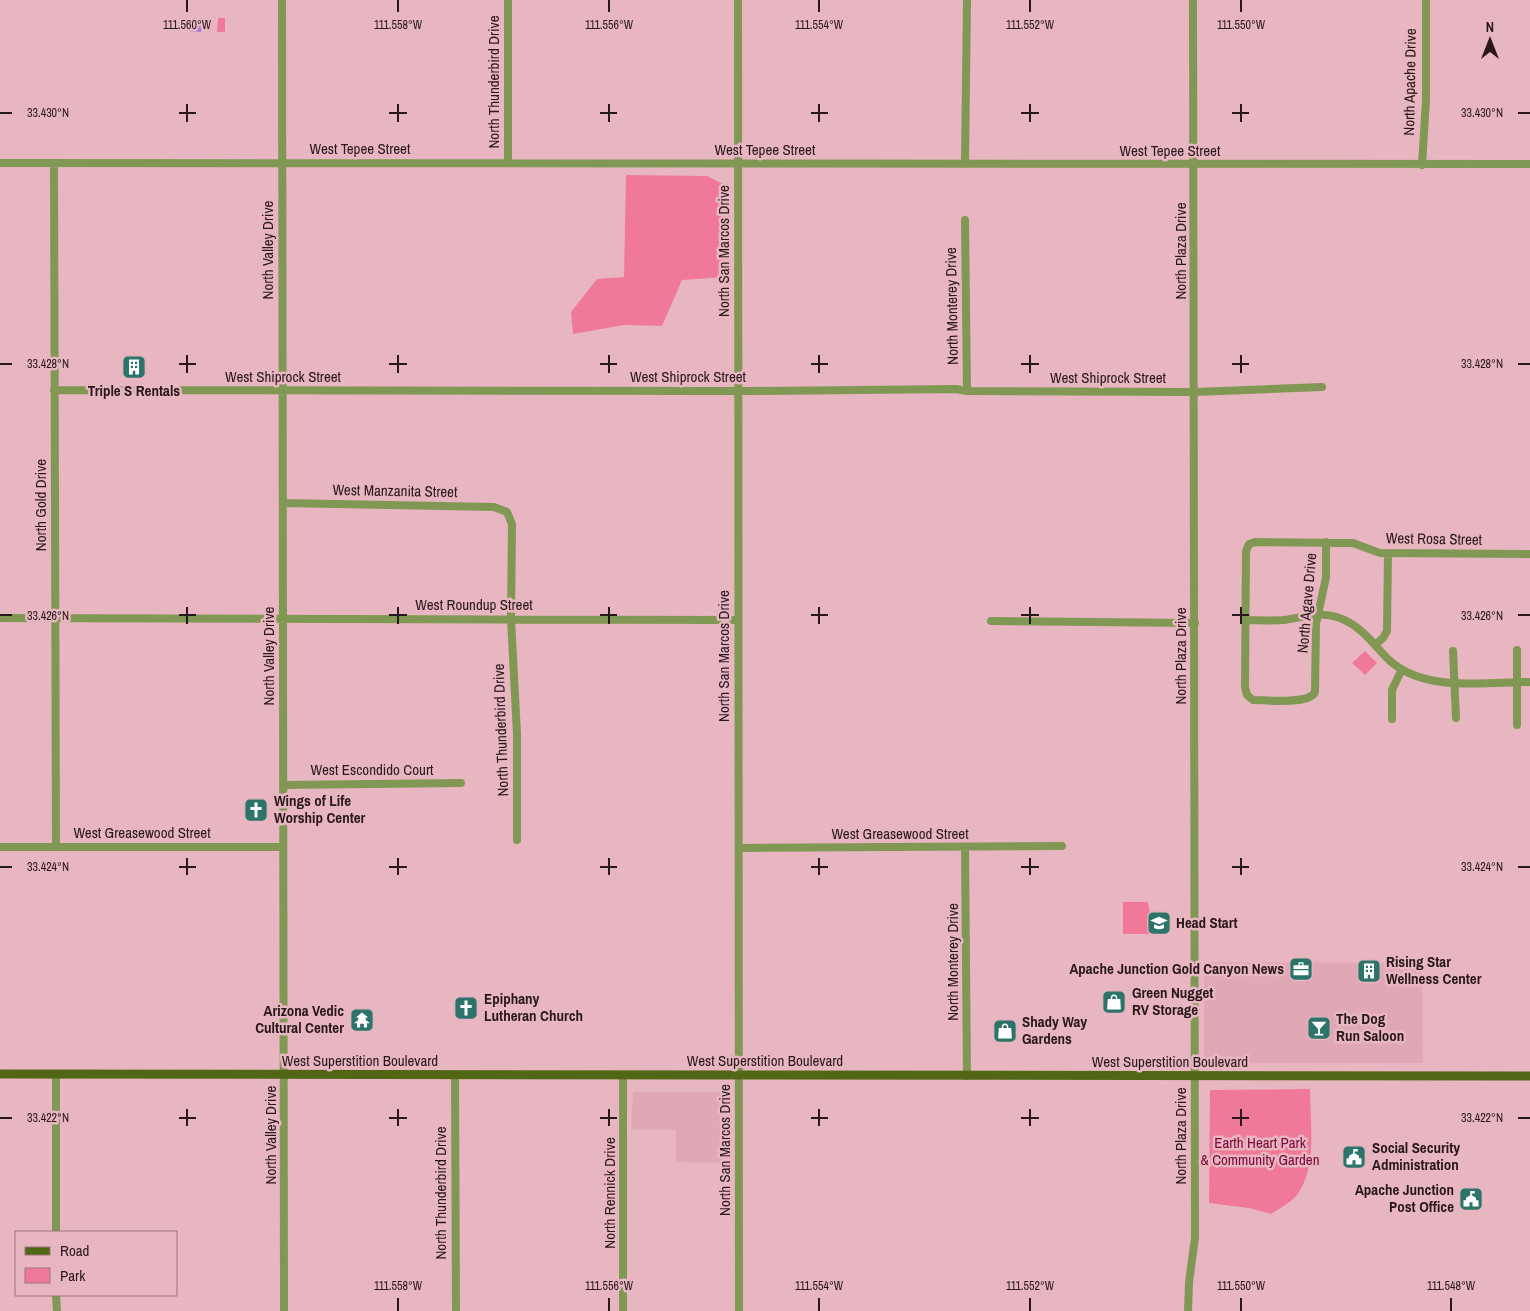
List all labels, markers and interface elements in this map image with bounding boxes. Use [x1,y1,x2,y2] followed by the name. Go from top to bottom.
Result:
[483,15,504,149] street label: North Thunderbird Drive
[1465,15,1515,65] north arrow
[163,17,212,33] text: 111.560°W
[374,17,423,33] text: 111.558°W
[585,17,634,33] text: 111.556°W
[795,17,844,33] text: 111.554°W
[1006,17,1055,33] text: 111.552°W
[1217,17,1266,33] text: 111.550°W
[1486,18,1494,36] text: N
[1398,28,1421,136] street label: North Apache Drive
[27,105,69,121] text: 33.430°N
[1461,105,1503,121] text: 33.430°N
[310,138,411,159] street label: West Tepee Street
[715,139,816,160] street label: West Tepee Street
[1120,140,1221,161] street label: West Tepee Street
[713,185,734,317] street label: North San Marcos Drive
[257,200,278,299] street label: North Valley Drive
[1170,202,1191,300] street label: North Plaza Drive
[940,247,963,365] street label: North Monterey Drive
[121,354,147,380] building icon: Triple S Rentals
[27,356,69,372] text: 33.428°N
[1461,356,1503,372] text: 33.428°N
[225,366,342,387] street label: West Shiprock Street
[630,366,747,387] street label: West Shiprock Street
[1050,367,1167,388] street label: West Shiprock Street
[88,380,180,401] place label: Triple S Rentals
[30,459,51,551] street label: North Gold Drive
[332,479,458,502] street label: West Manzanita Street
[1386,527,1483,550] street label: West Rosa Street
[1292,552,1321,654] street label: North Agave Drive
[713,590,734,722] street label: North San Marcos Drive
[415,594,533,615] street label: West Roundup Street
[258,606,279,705] street label: North Valley Drive
[1170,607,1191,705] street label: North Plaza Drive
[27,608,69,624] text: 33.426°N
[1461,608,1503,624] text: 33.426°N
[488,663,513,797] street label: North Thunderbird Drive
[311,759,434,780] street label: West Escondido Court
[274,790,366,828] place label: Wings of Life Worship Center
[243,797,269,823] church icon: Wings of Life Worship Center
[73,822,211,843] street label: West Greasewood Street
[831,823,969,844] street label: West Greasewood Street
[27,859,69,875] text: 33.424°N
[1461,859,1503,875] text: 33.424°N
[942,903,963,1021] street label: North Monterey Drive
[1146,910,1172,936] school or university icon: Head Start
[1176,912,1238,933] place label: Head Start
[1386,951,1482,989] place label: Rising Star Wellness Center
[1288,956,1314,982] office icon: Apache Junction Gold Canyon News
[1069,958,1284,979] place label: Apache Junction Gold Canyon News
[1356,958,1382,984] building icon: Rising Star Wellness Center
[1132,982,1213,1020] place label: Green Nugget RV Storage
[484,988,583,1026] place label: Epiphany Lutheran Church
[1101,989,1127,1015] shop icon: Green Nugget RV Storage
[453,995,479,1021] church icon: Epiphany Lutheran Church
[255,1000,344,1038] place label: Arizona Vedic Cultural Center
[349,1007,375,1033] temple icon: Arizona Vedic Cultural Center
[1336,1008,1404,1046] place label: The Dog Run Saloon
[1022,1011,1087,1049] place label: Shady Way Gardens
[1306,1015,1332,1041] bar icon: The Dog Run Saloon
[992,1018,1018,1044] shop icon: Shady Way Gardens
[282,1050,438,1071] street label: West Superstition Boulevard
[687,1050,843,1071] street label: West Superstition Boulevard
[1092,1051,1248,1072] street label: West Superstition Boulevard
[714,1084,735,1216] street label: North San Marcos Drive
[260,1085,281,1184] street label: North Valley Drive
[1170,1087,1191,1185] street label: North Plaza Drive
[27,1110,69,1126] text: 33.422°N
[1461,1110,1503,1126] text: 33.422°N
[430,1126,451,1260] street label: North Thunderbird Drive
[1201,1132,1319,1170] park label: Earth Heart Park & Community Garden
[599,1137,620,1249] street label: North Rennick Drive
[1372,1137,1460,1175] place label: Social Security Administration
[1341,1144,1367,1170] public building icon: Social Security Administration
[1355,1179,1454,1217] place label: Apache Junction Post Office
[1458,1186,1484,1212] public building icon: Apache Junction Post Office
[15,1231,178,1296] legend
[60,1240,89,1261] text: Road
[60,1265,86,1286] text: Park
[374,1278,423,1294] text: 111.558°W
[585,1278,634,1294] text: 111.556°W
[795,1278,844,1294] text: 111.554°W
[1006,1278,1055,1294] text: 111.552°W
[1217,1278,1266,1294] text: 111.550°W
[1427,1278,1476,1294] text: 111.548°W

